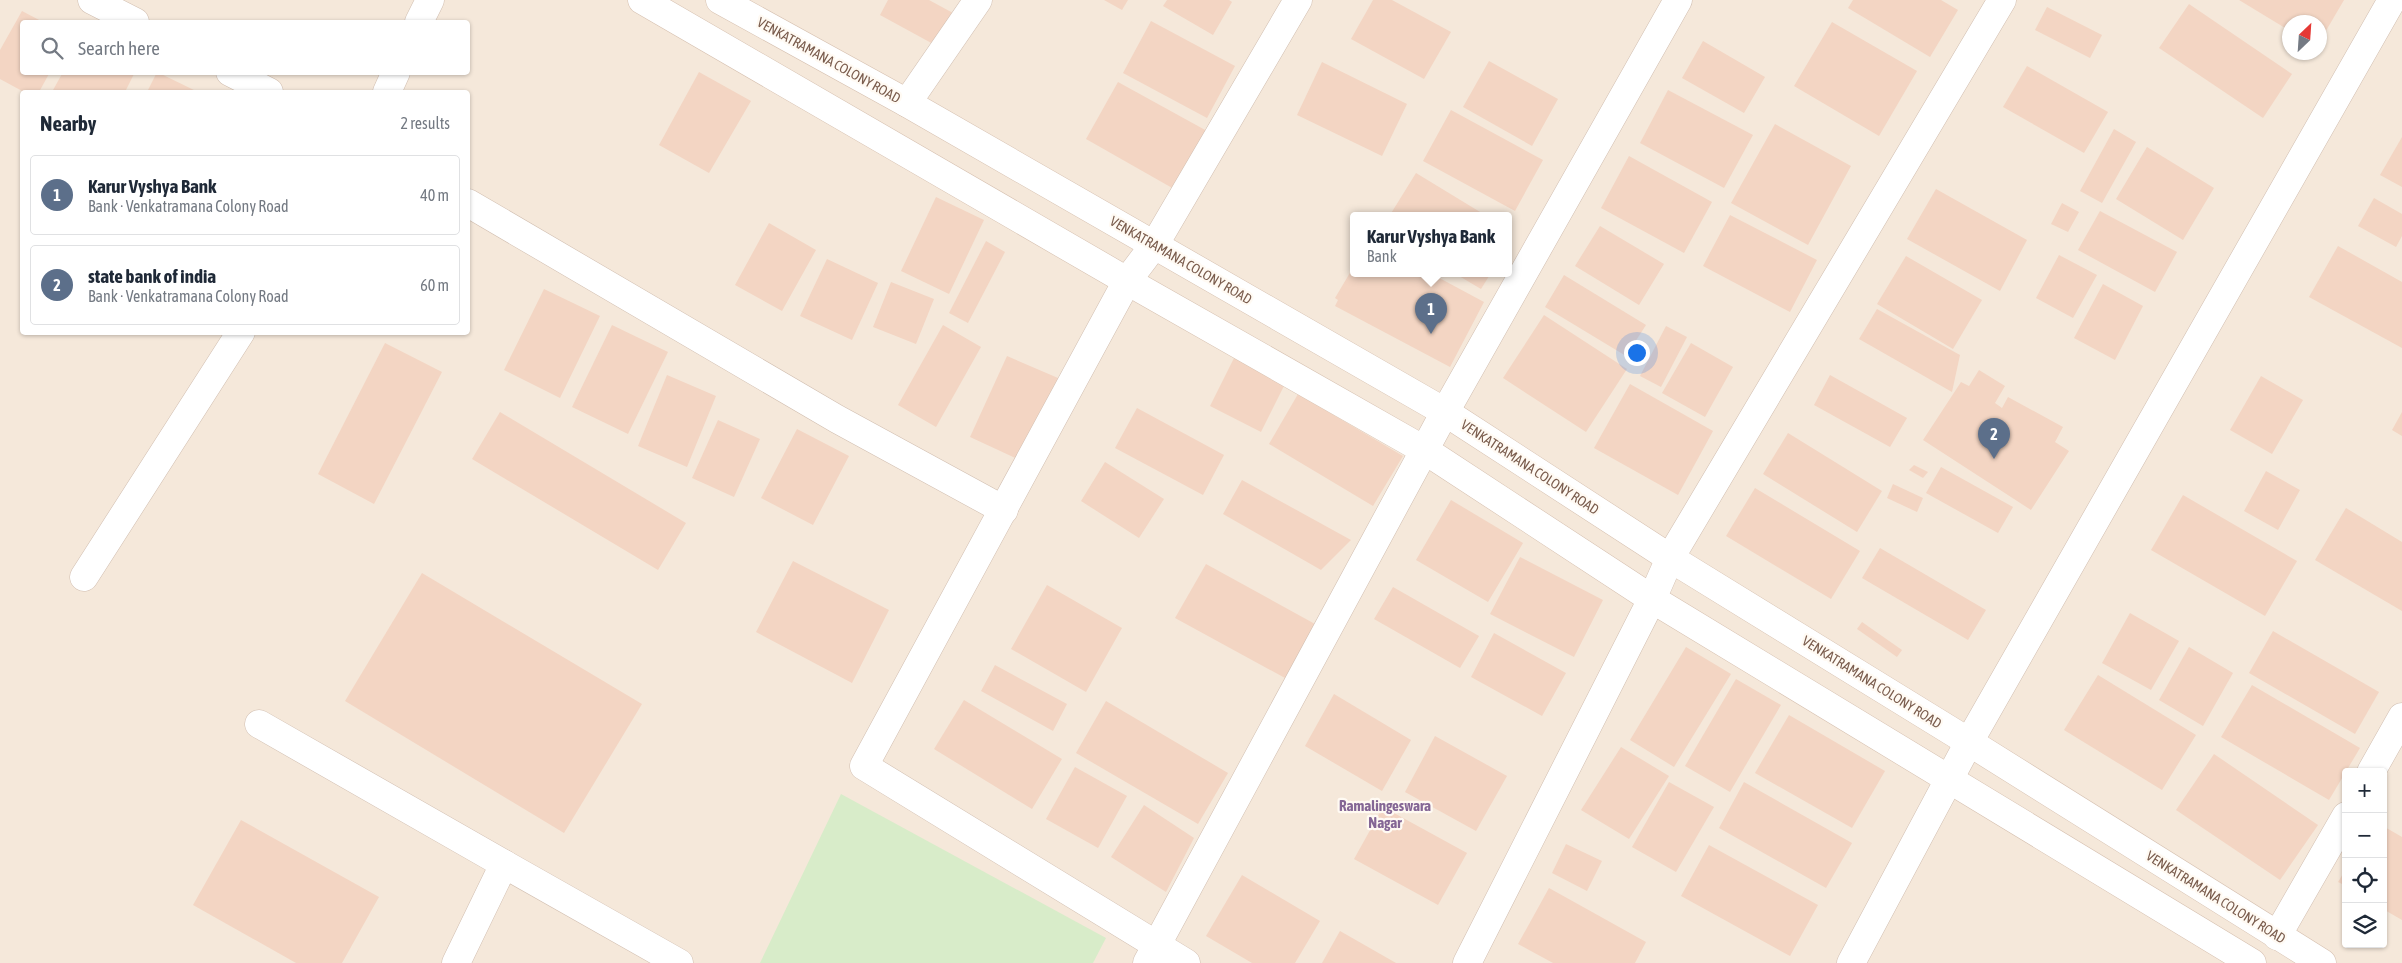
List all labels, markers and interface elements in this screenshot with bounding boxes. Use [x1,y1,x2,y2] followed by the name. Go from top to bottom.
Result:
[755,14,904,106] street label: VENKATRAMANA COLONY ROAD
[2282,15,2327,60] north arrow
[20,20,470,75] search box
[38,34,66,62] icon: search
[78,37,160,59] text: Search here
[40,111,96,135] text: Nearby
[400,114,450,132] text: 2 results
[88,175,216,197] text: Karur Vyshya Bank
[53,186,61,204] text: 1
[420,186,449,204] text: 40 m
[88,197,289,215] text: Bank · Venkatramana Colony Road
[1350,212,1512,277] popup
[1107,213,1255,307] street label: VENKATRAMANA COLONY ROAD
[1367,225,1495,247] text: Karur Vyshya Bank
[1367,247,1397,265] text: Bank
[88,265,216,287] text: state bank of india
[53,276,61,294] text: 2
[420,276,449,294] text: 60 m
[88,287,289,305] text: Bank · Venkatramana Colony Road
[1415,293,1447,334] pin: 1
[1624,340,1650,366] your location
[1458,416,1602,518] street label: VENKATRAMANA COLONY ROAD
[1978,418,2010,459] pin: 2
[1799,633,1945,732] street label: VENKATRAMANA COLONY ROAD
[2342,768,2387,948] map controls
[2342,768,2387,813] button: +
[1339,797,1431,831] district label: Ramalingeswara Nagar
[2342,813,2387,858] button: −
[2143,848,2289,947] street label: VENKATRAMANA COLONY ROAD
[2342,858,2387,903] button: locate
[2342,903,2387,948] button: layers

